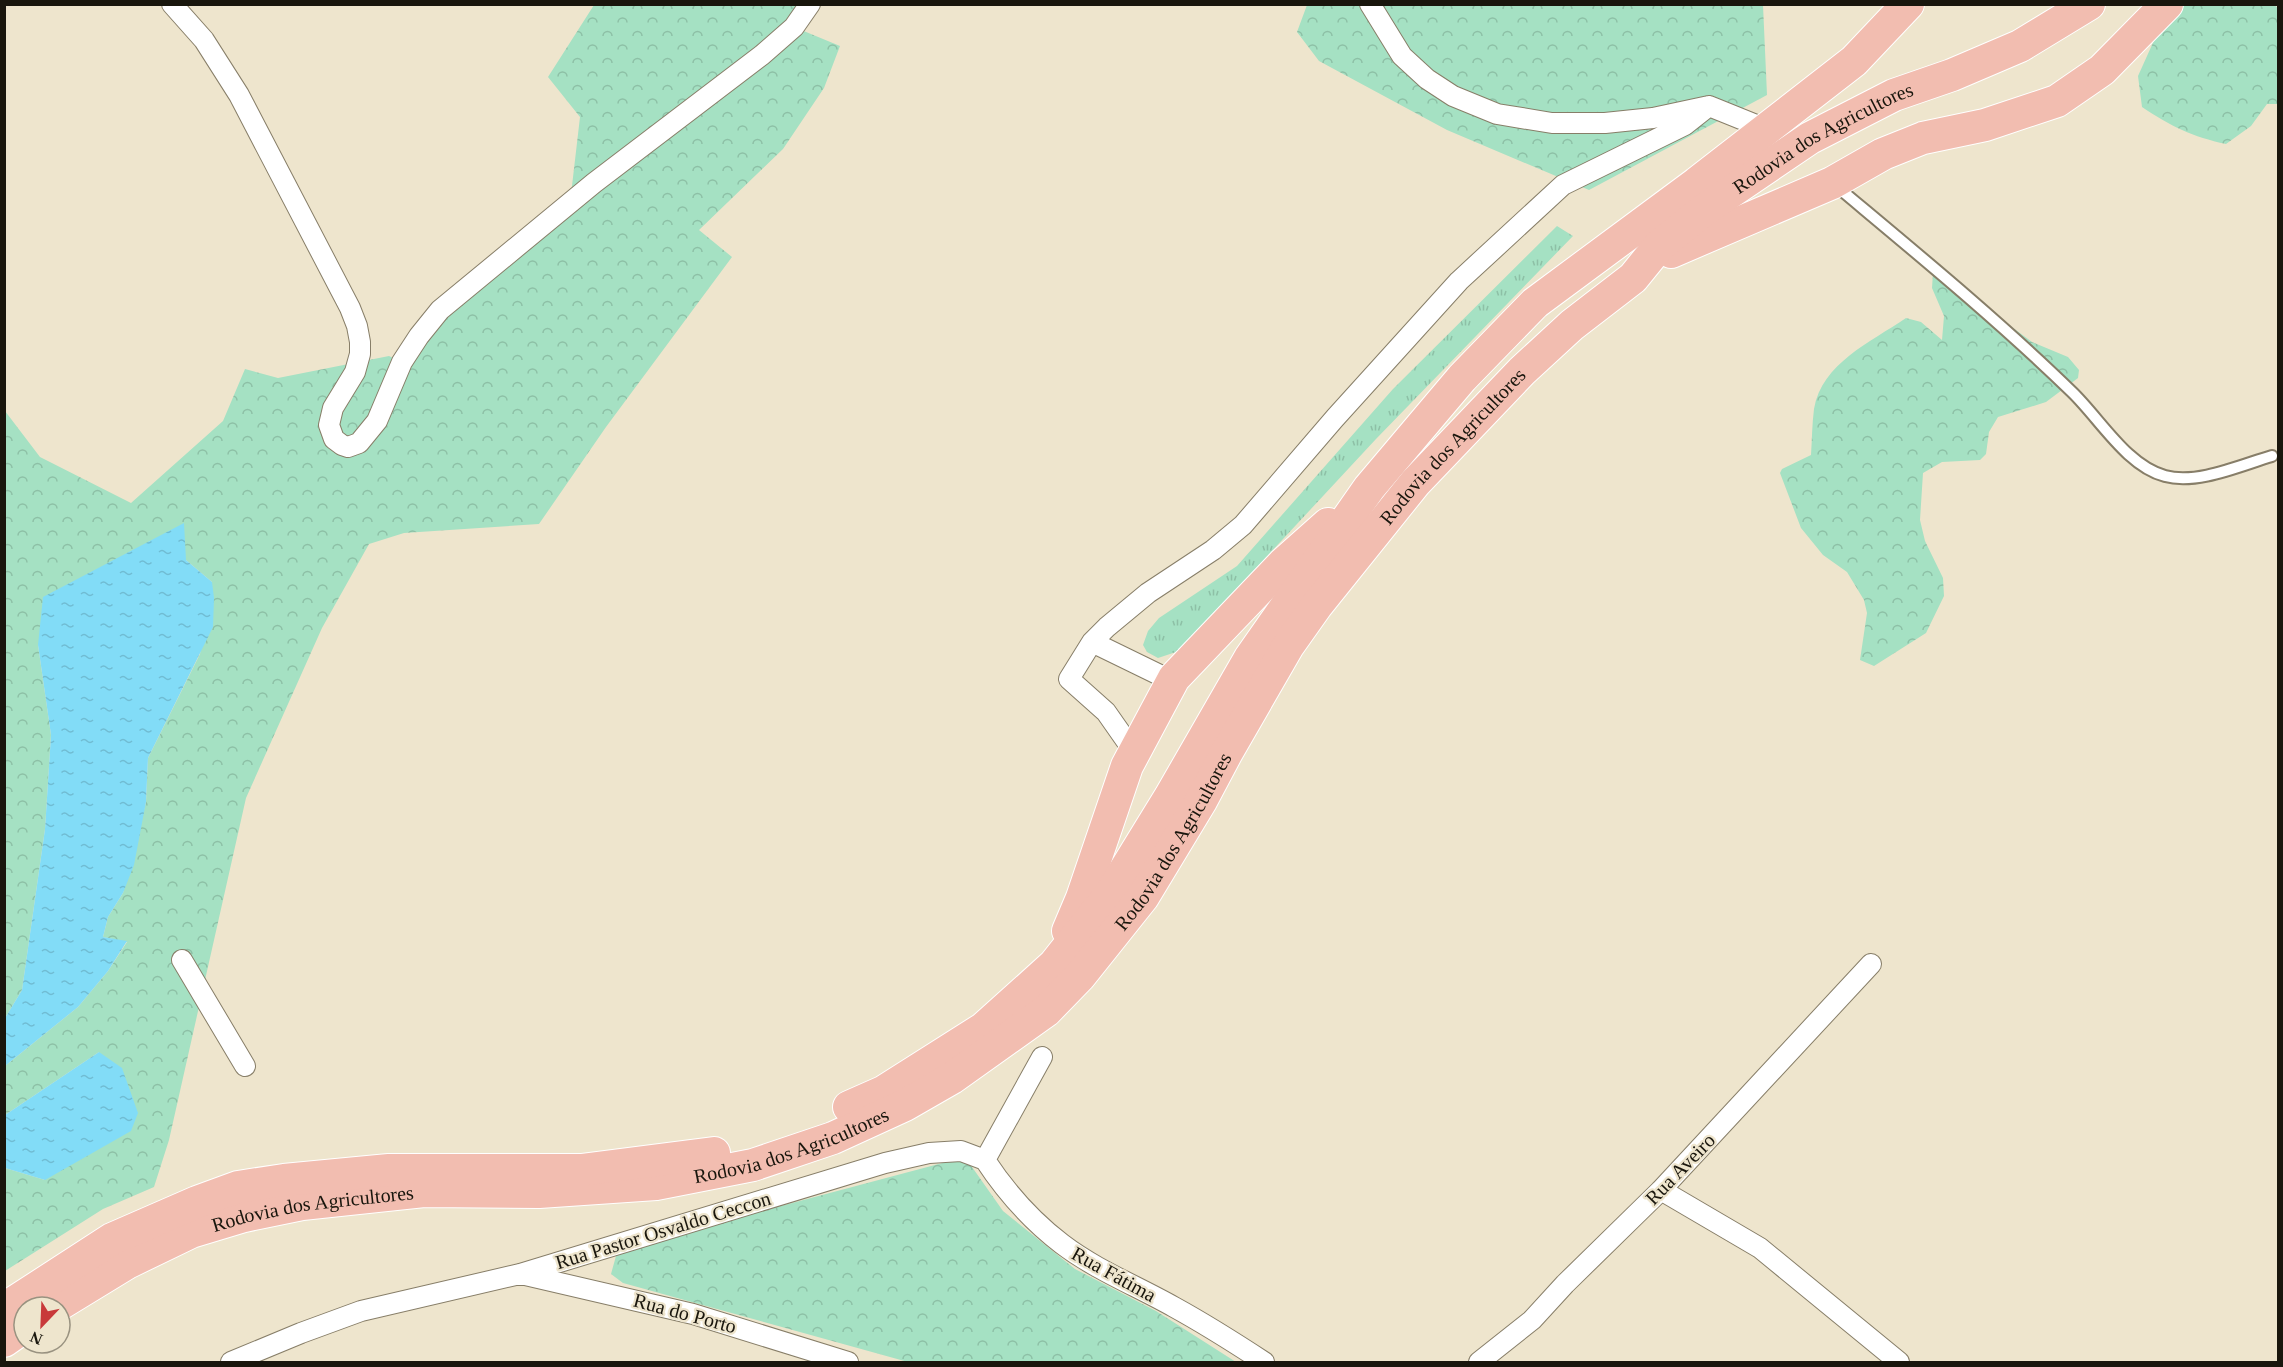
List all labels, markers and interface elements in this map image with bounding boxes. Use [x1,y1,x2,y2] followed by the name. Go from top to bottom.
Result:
[1729,78,1916,198] street label: Rodovia dos Agricultores
[1375,363,1530,529] street label: Rodovia dos Agricultores
[1110,749,1236,935] street label: Rodovia dos Agricultores
[692,1103,892,1187] street label: Rodovia dos Agricultores
[1641,1129,1719,1209] street label: Rua Aveiro
[209,1181,415,1236] street label: Rodovia dos Agricultores
[553,1187,773,1273] street label: Rua Pastor Osvaldo Ceccon
[1068,1242,1160,1306] street label: Rua Fátima
[631,1289,739,1337] street label: Rua do Porto
[12,1295,72,1355] north arrow
[27,1328,45,1348] text: N

